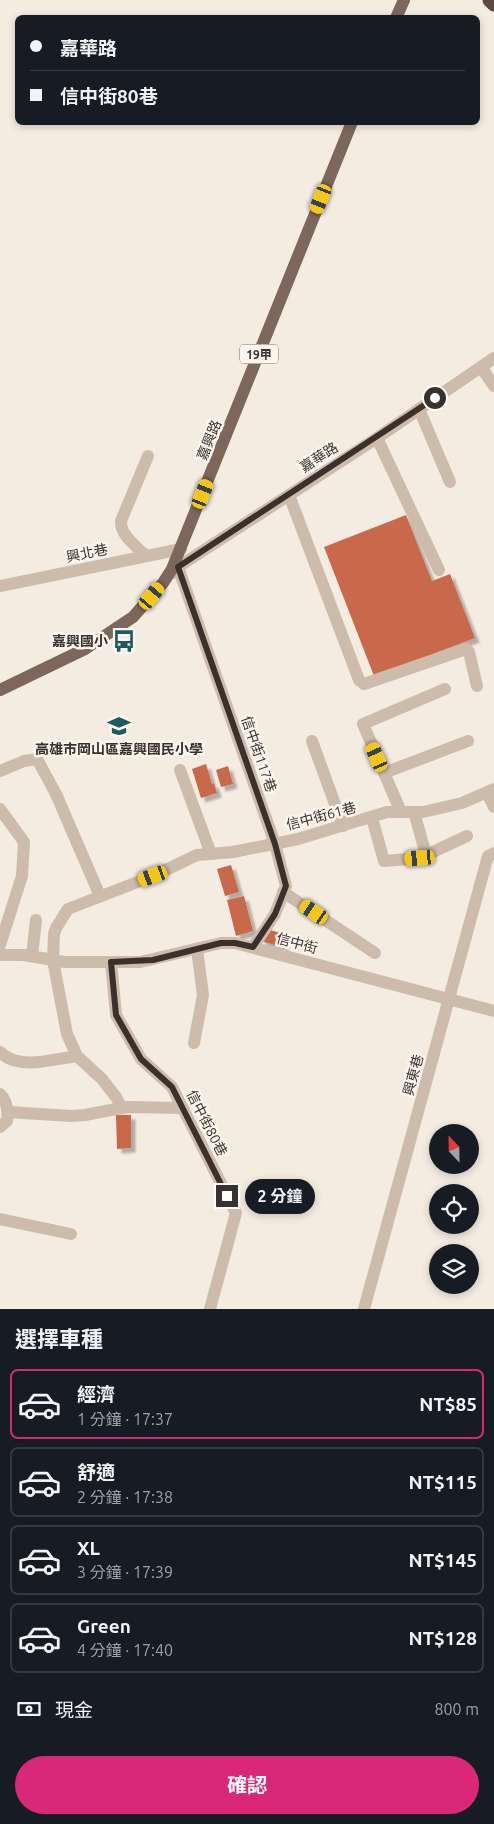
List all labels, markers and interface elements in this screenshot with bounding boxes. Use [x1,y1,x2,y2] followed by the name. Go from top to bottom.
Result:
[60,37,117,59] text: 嘉華路
[60,85,157,107] text: 信中街80巷
[308,182,333,216] car
[240,344,278,364] road number: 19甲
[424,387,446,409] route start
[194,418,224,462] street label: 嘉興路
[297,439,341,475] street label: 嘉華路
[190,477,215,511] car
[65,541,109,565] street label: 興北巷
[136,580,167,612] car
[111,628,137,654] bus stop icon: 嘉興國小
[52,633,108,649] place label: 嘉興國小
[106,713,132,739] school or university icon: 高雄市岡山區嘉興國民小學
[238,714,280,794] street label: 信中街117巷
[364,740,389,774] car
[35,741,203,757] place label: 高雄市岡山區嘉興國民小學
[284,799,358,833] street label: 信中街61巷
[404,849,435,867] car
[136,864,169,888] car
[297,897,330,927] car
[275,930,319,956] street label: 信中街
[400,1053,426,1097] street label: 興東巷
[184,1087,230,1159] street label: 信中街80巷
[429,1124,479,1174] north arrow
[429,1124,479,1294] map controls
[244,1178,314,1214] callout: 2 分鐘
[429,1184,479,1234] button: locate
[216,1185,238,1207] route end
[258,1187,302,1205] text: 2 分鐘
[429,1244,479,1294] button: layers
[15,1326,103,1351] text: 選擇車種
[17,1382,62,1427] icon: car
[77,1383,115,1405] text: 經濟
[419,1393,477,1415] text: NT$85
[77,1410,173,1428] text: 1 分鐘 · 17:37
[17,1460,62,1505] icon: car
[77,1461,115,1483] text: 舒適
[409,1471,477,1493] text: NT$115
[77,1488,173,1506] text: 2 分鐘 · 17:38
[77,1537,100,1559] text: XL
[17,1538,62,1583] icon: car
[409,1549,477,1571] text: NT$145
[77,1563,173,1581] text: 3 分鐘 · 17:39
[77,1615,131,1637] text: Green
[17,1616,62,1661] icon: car
[409,1627,477,1649] text: NT$128
[77,1641,173,1659] text: 4 分鐘 · 17:40
[15,1695,43,1723] icon: cash
[55,1699,93,1721] text: 現金
[434,1700,479,1718] text: 800 m
[15,1756,479,1814] button: 確認

